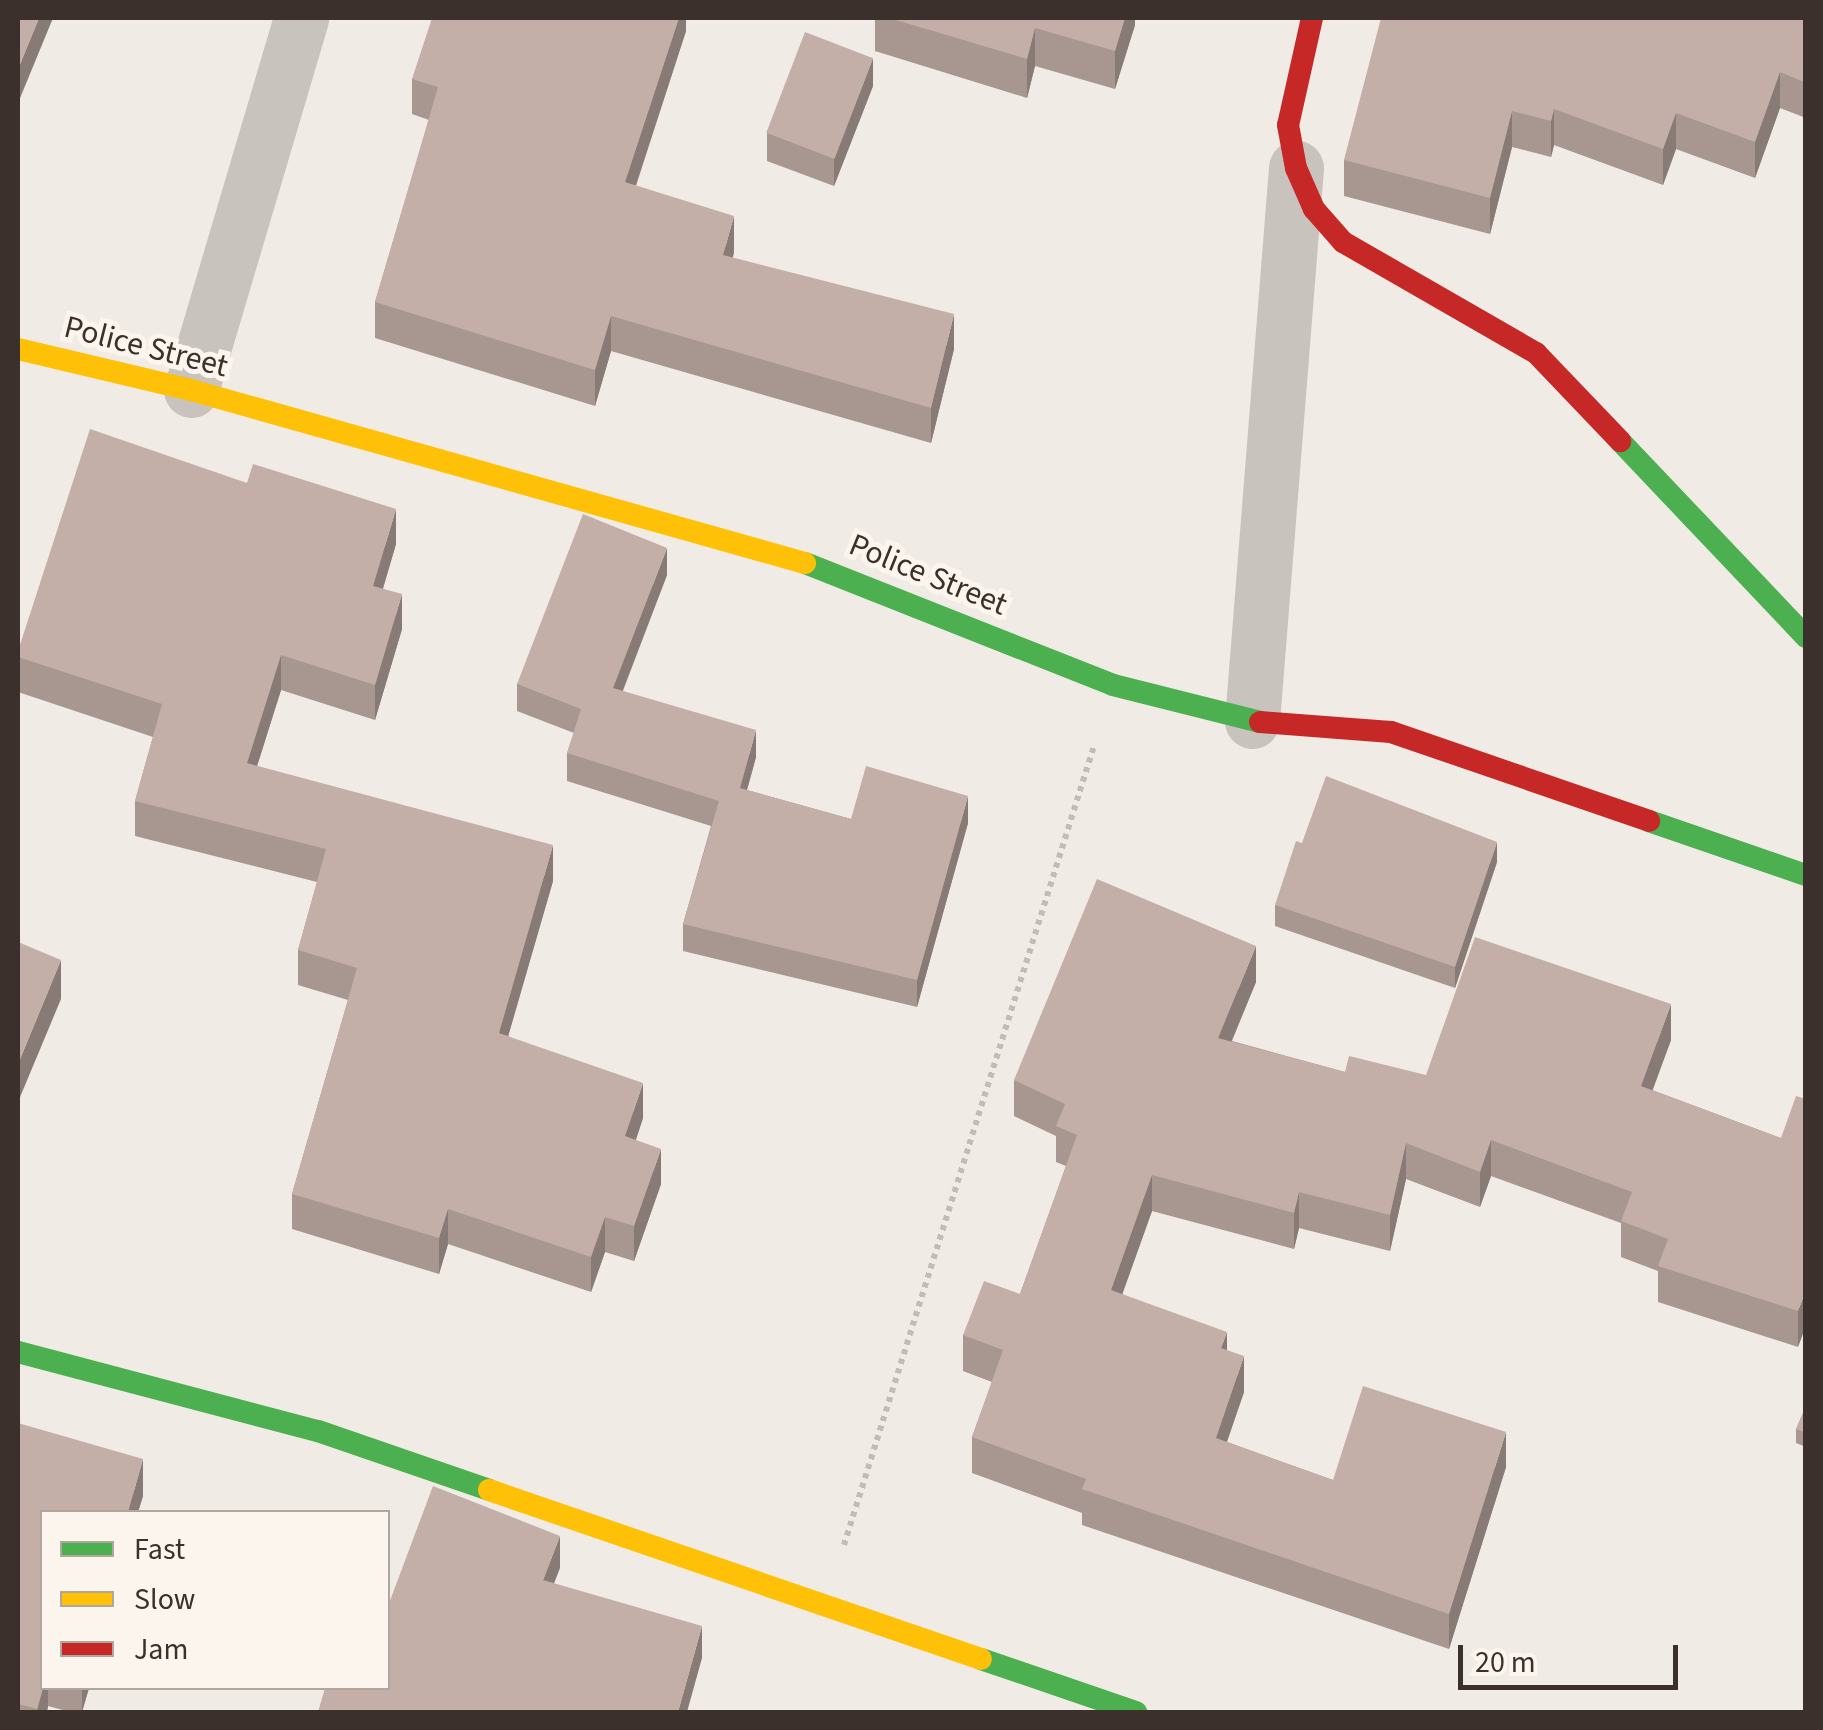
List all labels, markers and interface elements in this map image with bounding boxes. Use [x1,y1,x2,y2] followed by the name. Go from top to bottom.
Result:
[60,308,232,386] street label: Police Street
[843,526,1013,624] street label: Police Street
[40,1510,390,1690] legend
[134,1528,185,1571] text: Fast
[134,1578,195,1621] text: Slow
[1463,1625,1683,1687] scale bar
[134,1628,188,1671] text: Jam
[1475,1641,1536,1684] text: 20 m

